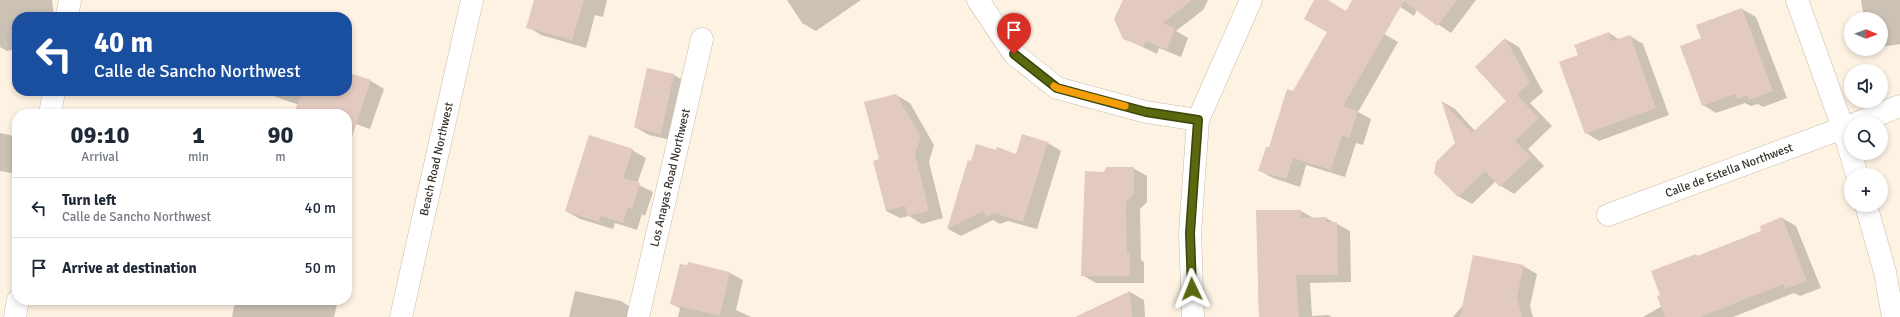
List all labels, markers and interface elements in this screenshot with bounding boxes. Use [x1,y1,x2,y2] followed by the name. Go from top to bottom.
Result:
[1844,12,1888,56] north arrow
[1844,12,1888,212] map controls
[997,13,1031,54] pin
[1003,19,1025,41] icon: arrive
[94,26,153,60] text: 40 m
[28,28,80,80] icon: left
[94,60,300,82] text: Calle de Sancho Northwest
[1844,64,1888,108] button: sound
[417,101,457,217] street label: Beach Road Northwest
[647,107,694,248] street label: Los Anayas Road Northwest
[1844,116,1888,160] button: search
[71,120,129,150] text: 09:10
[192,120,205,150] text: 1
[268,120,293,150] text: 90
[1663,140,1795,201] street label: Calle de Estella Northwest
[81,149,119,165] text: Arrival
[188,149,209,165] text: min
[275,149,286,165] text: m
[1844,168,1888,212] button: +
[62,191,116,209] text: Turn left
[28,197,50,219] icon: left
[305,199,336,217] text: 40 m
[62,209,211,225] text: Calle de Sancho Northwest
[28,257,50,279] icon: arrive
[62,259,197,277] text: Arrive at destination
[305,259,336,277] text: 50 m
[1171,268,1213,310] position arrow

